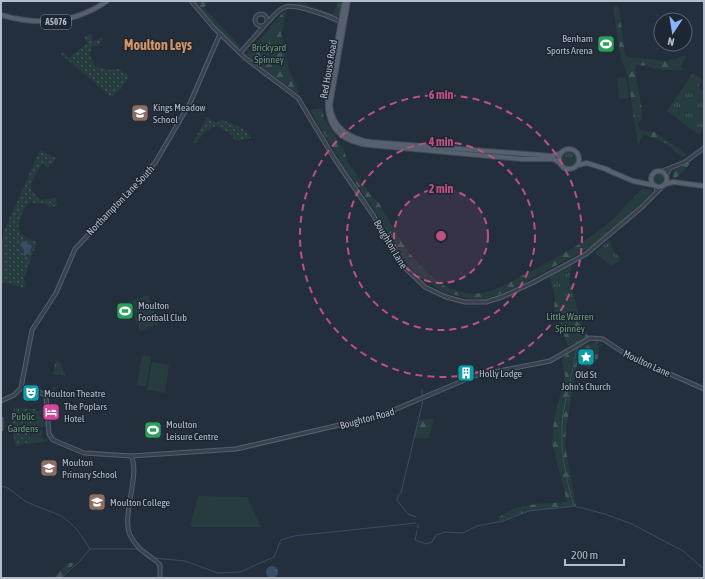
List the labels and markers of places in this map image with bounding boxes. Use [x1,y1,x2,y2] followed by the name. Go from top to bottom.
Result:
[547,33,593,56] place label: Benham Sports Arena
[596,34,616,54] sports icon: Benham Sports Arena
[153,102,205,125] place label: Kings Meadow School
[130,103,150,123] school or university icon: Kings Meadow School
[434,229,448,243] centre of rings
[138,300,187,323] place label: Moulton Football Club
[115,301,135,321] sports icon: Moulton Football Club
[576,347,596,367] place icon: Old St John's Church
[456,363,476,383] building icon: Holly Lodge
[479,368,523,379] place label: Holly Lodge
[561,369,611,392] place label: Old St John's Church
[21,383,41,403] theatre icon: Moulton Theatre
[44,388,106,399] place label: Moulton Theatre
[64,401,107,424] place label: The Poplars Hotel
[41,402,61,422] hotel icon: The Poplars Hotel
[166,419,219,442] place label: Moulton Leisure Centre
[143,420,163,440] sports icon: Moulton Leisure Centre
[62,457,118,480] place label: Moulton Primary School
[39,458,59,478] school or university icon: Moulton Primary School
[87,492,107,512] school or university icon: Moulton College
[110,497,171,508] place label: Moulton College

